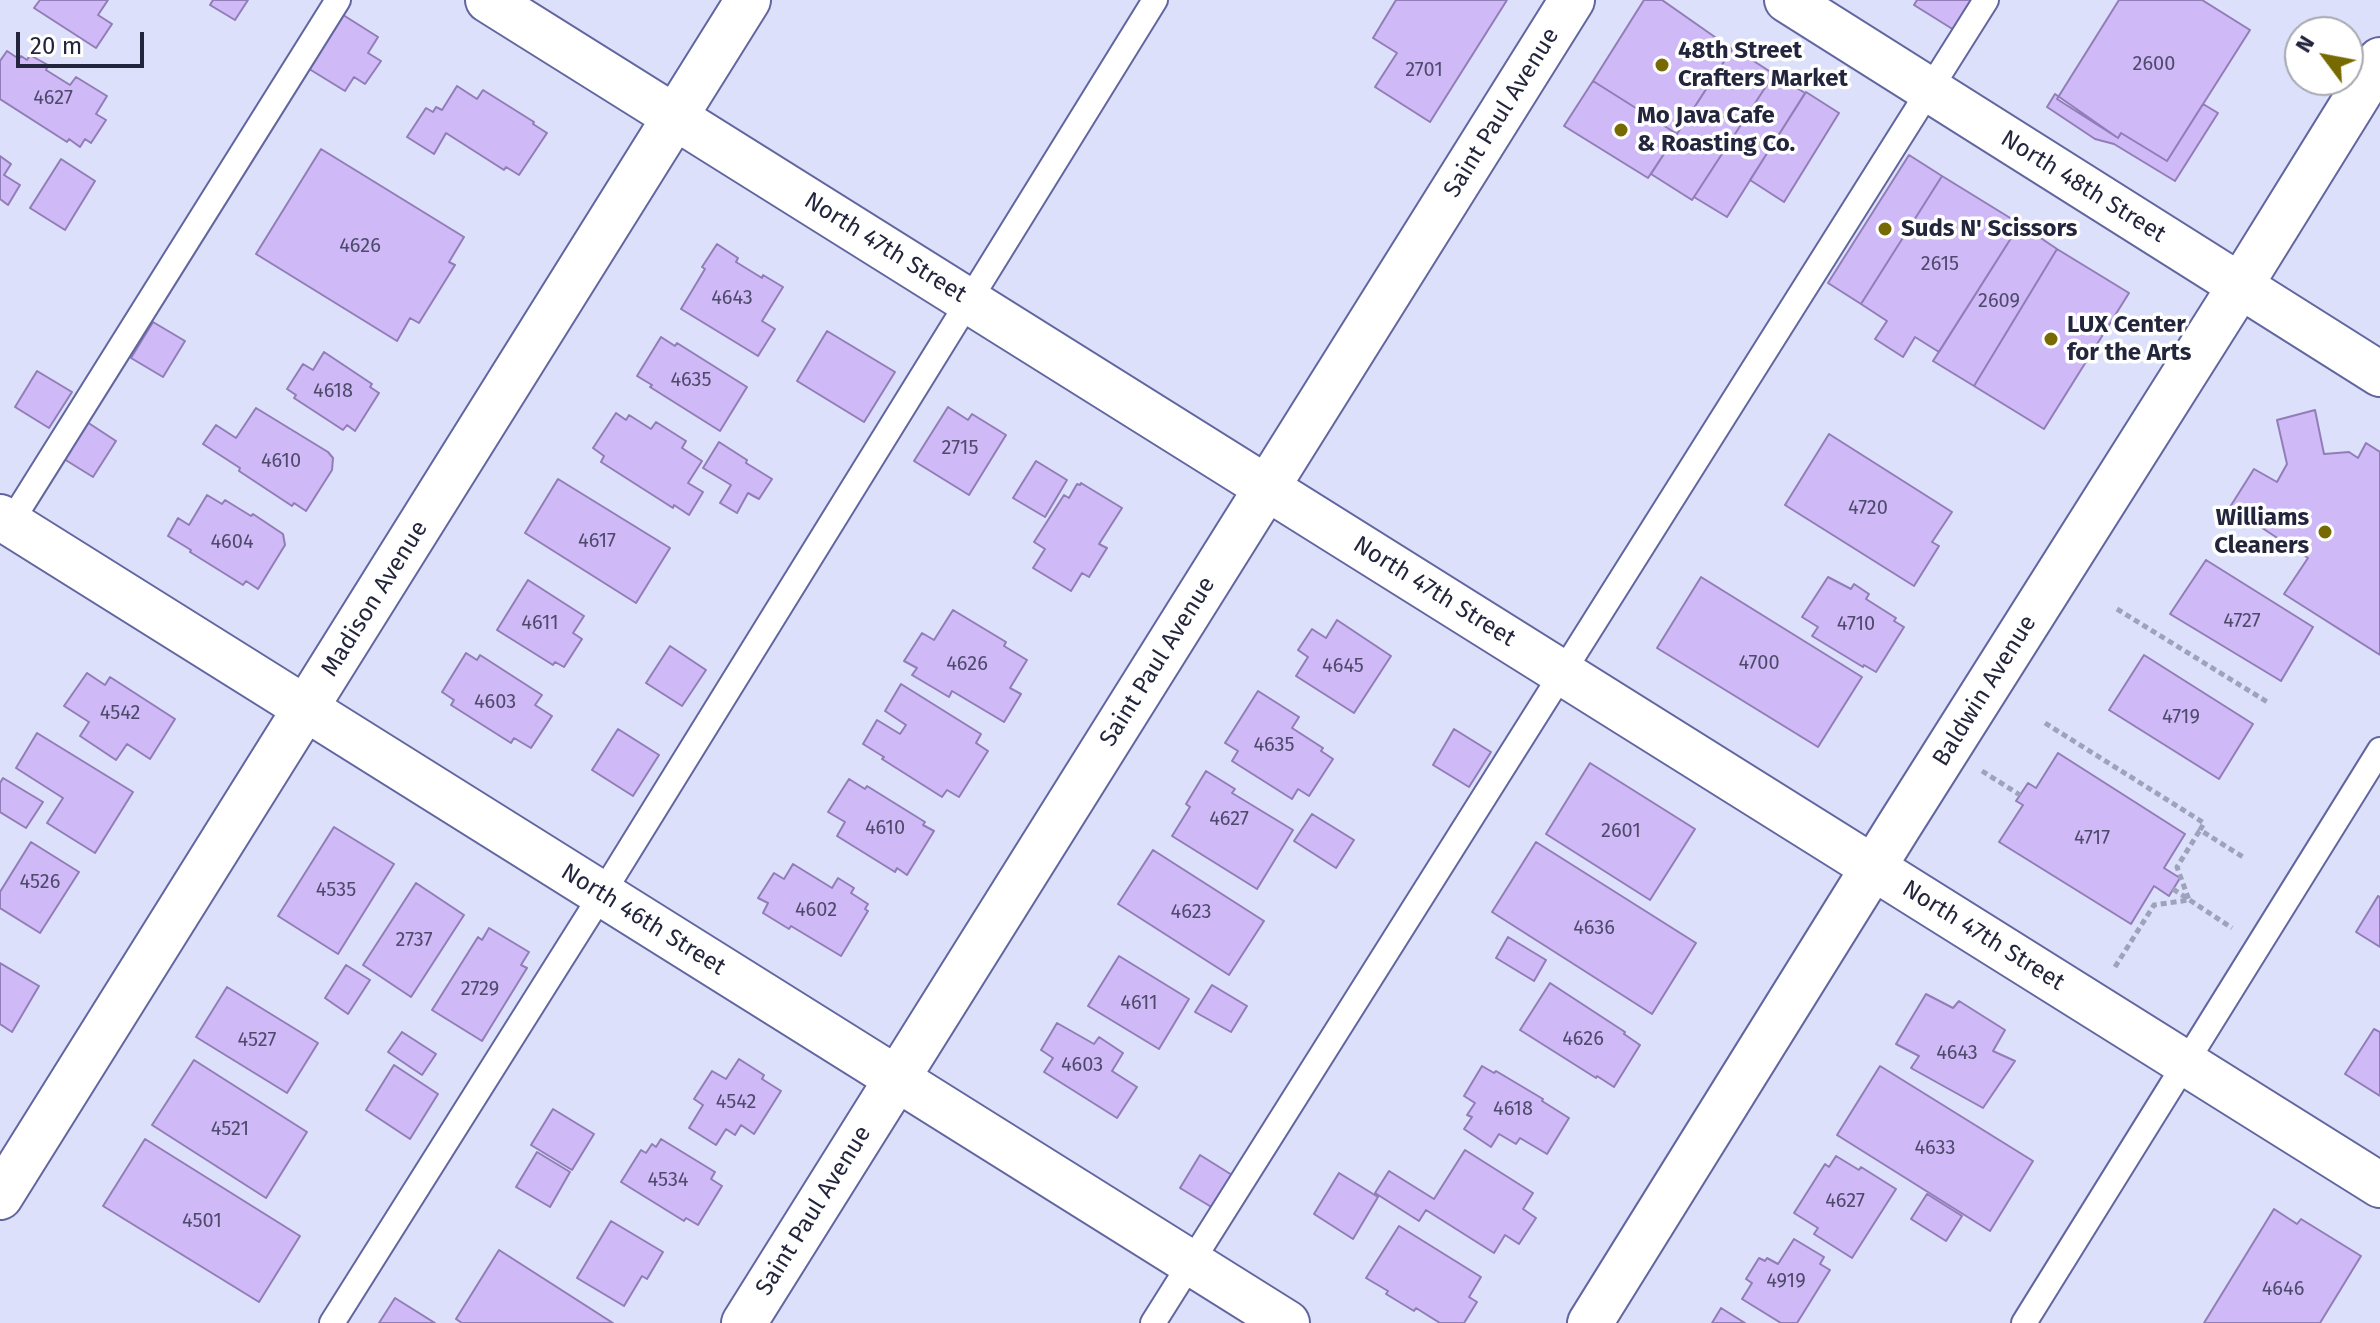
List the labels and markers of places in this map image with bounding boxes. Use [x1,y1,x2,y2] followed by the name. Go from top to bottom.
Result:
[1678,37,1848,93] place label: 48th Street Crafters Market
[1653,56,1671,74] marker: 48th Street Crafters Market
[1637,102,1795,158] place label: Mo Java Cafe & Roasting Co.
[1612,121,1630,139] marker: Mo Java Cafe & Roasting Co.
[1901,215,2077,243] place label: Suds N' Scissors
[1876,220,1894,238] marker: Suds N' Scissors
[2067,311,2191,367] place label: LUX Center for the Arts
[2042,330,2060,348] marker: LUX Center for the Arts
[2214,504,2309,560] place label: Williams Cleaners
[2316,523,2334,541] marker: Williams Cleaners

